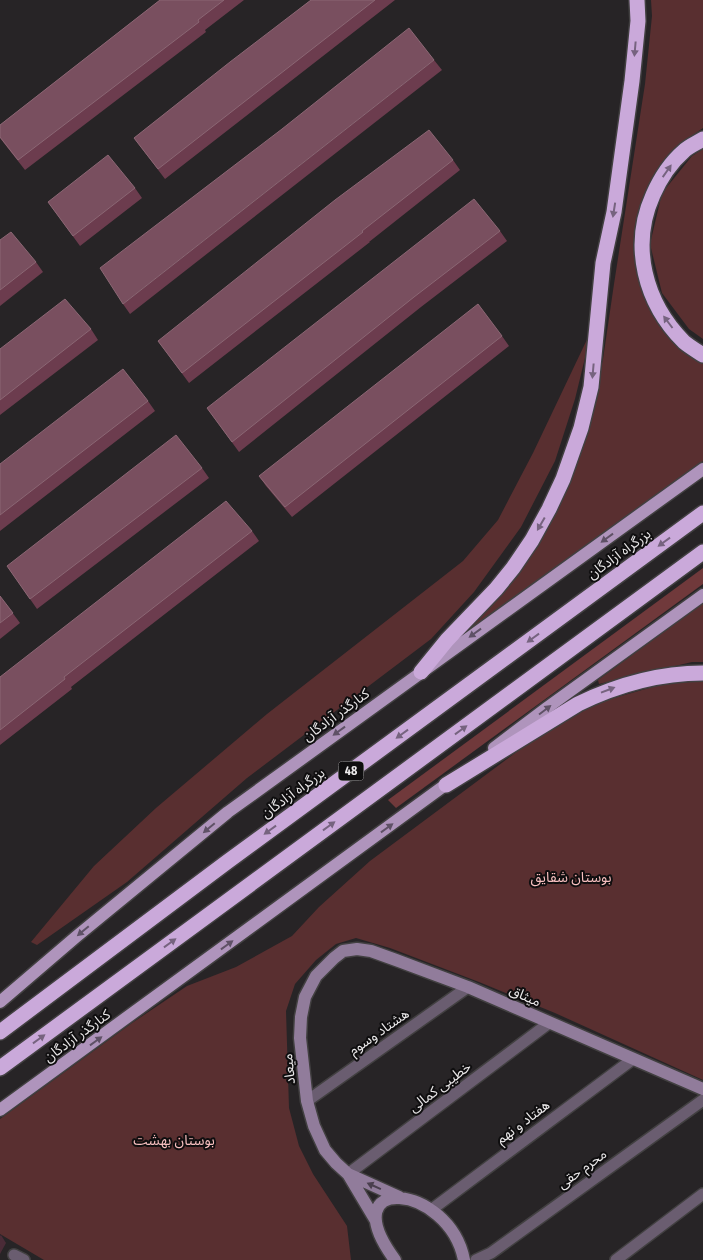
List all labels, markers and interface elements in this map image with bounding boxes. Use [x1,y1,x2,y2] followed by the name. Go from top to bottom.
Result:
[631,41,639,57] one-way arrow
[662,164,672,178] one-way arrow
[610,202,618,218] one-way arrow
[663,315,673,329] one-way arrow
[589,363,597,379] one-way arrow
[537,516,545,531] one-way arrow
[584,525,654,583] street label: بزرگراه آزادگان
[601,533,614,544] one-way arrow
[657,537,671,547] one-way arrow
[469,628,482,639] one-way arrow
[526,633,540,643] one-way arrow
[299,685,373,745] street label: کنارگذر آزادگان
[601,686,616,694] one-way arrow
[538,705,552,715] one-way arrow
[454,725,467,735] one-way arrow
[332,726,346,736] one-way arrow
[395,729,408,739] one-way arrow
[338,761,364,780] road number: 48
[258,764,328,822] street label: بزرگراه آزادگان
[323,821,336,831] one-way arrow
[202,822,215,833] one-way arrow
[380,823,393,834] one-way arrow
[264,825,277,835] one-way arrow
[530,869,612,887] park label: بوستان شقایق
[77,926,90,937] one-way arrow
[163,938,177,948] one-way arrow
[221,940,234,950] one-way arrow
[507,982,543,1010] street label: میثاق
[346,1005,414,1061] street label: هشتاد وسوم
[40,1006,114,1066] street label: کنارگذر آزادگان
[32,1034,46,1044] one-way arrow
[89,1036,103,1046] one-way arrow
[279,1053,299,1085] street label: میعاد
[405,1058,475,1116] street label: خطیبی کمالی
[493,1096,554,1149] street label: هفتاد و نهم
[133,1132,215,1149] park label: بوستان بهشت
[554,1145,611,1194] street label: محرم حقی
[367,1181,381,1189] one-way arrow

